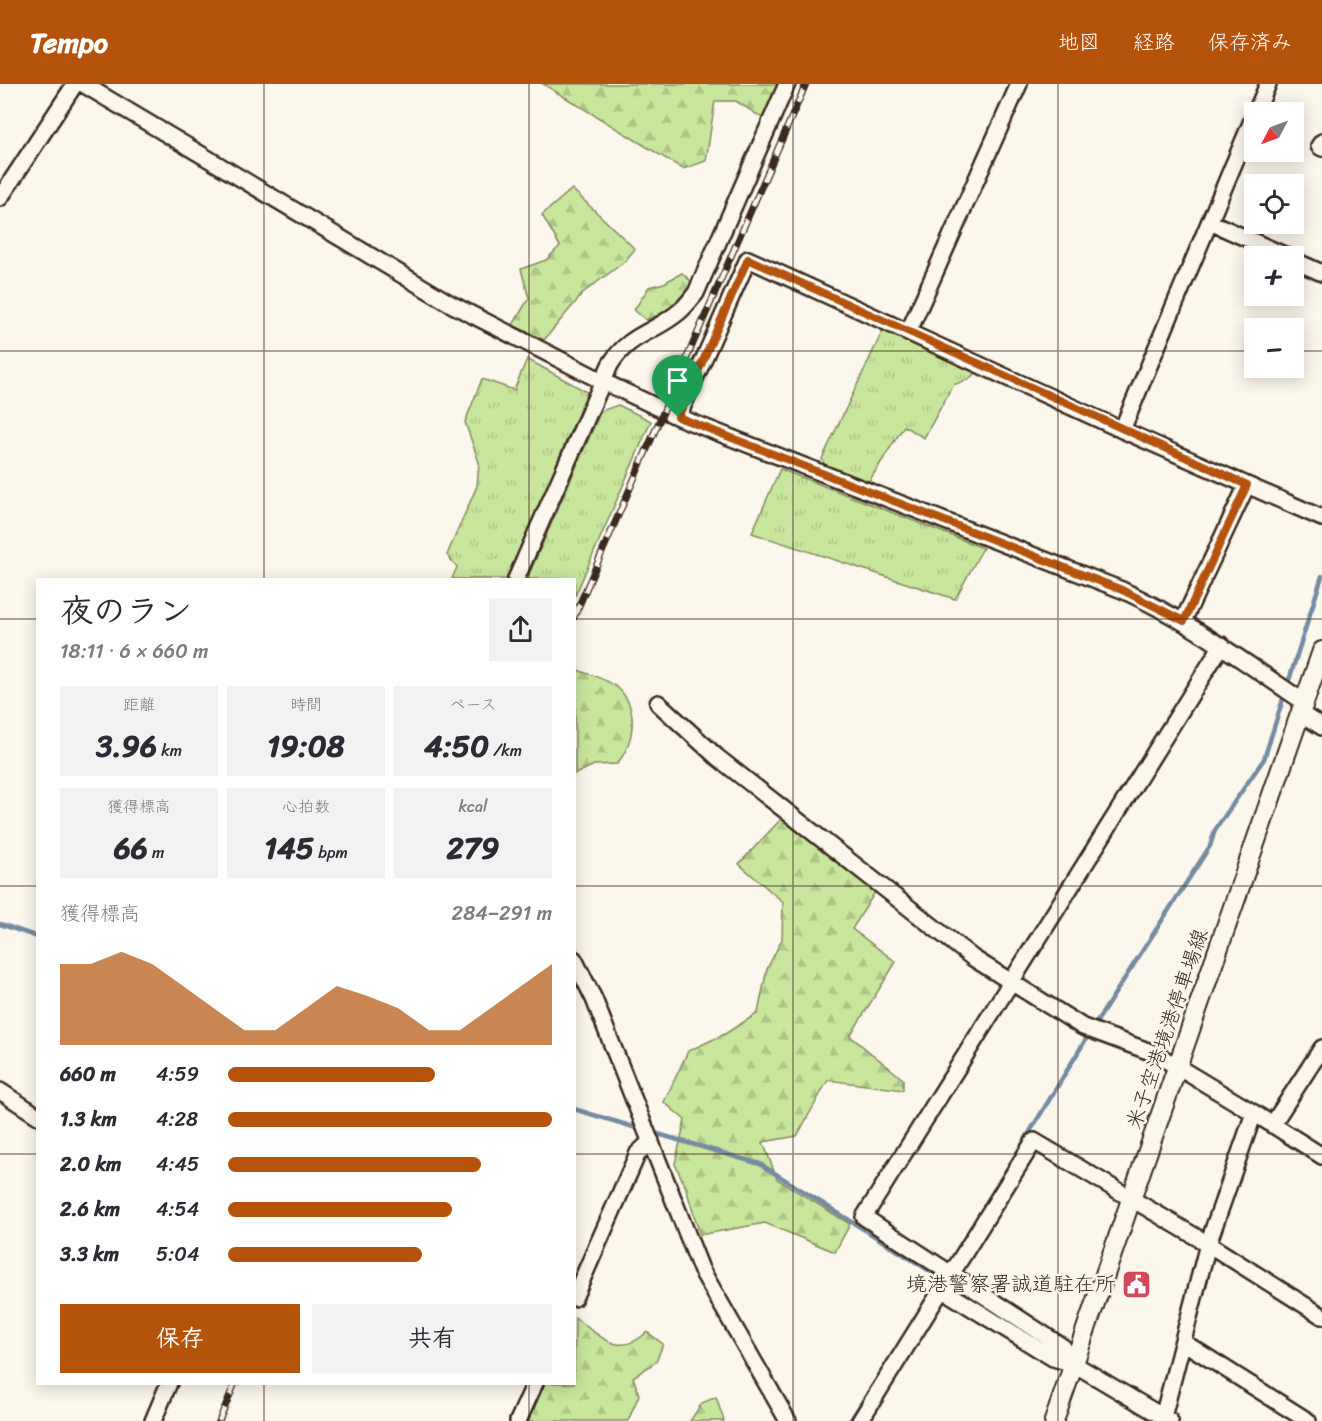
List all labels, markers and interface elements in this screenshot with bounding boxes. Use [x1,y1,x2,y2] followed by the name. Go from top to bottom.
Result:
[30,18,108,67] text: Tempo
[1058,23,1100,61] text: 地図
[1133,23,1175,61] text: 経路
[1208,23,1292,61] text: 保存済み
[1244,102,1304,162] north arrow
[1244,102,1304,378] map controls
[1244,174,1304,234] button: locate
[1244,246,1304,306] button: +
[1244,318,1304,378] button: −
[652,355,703,417] pin
[661,364,694,397] icon: arrive
[60,582,192,640] text: 夜のラン
[489,598,552,661] button: share
[60,634,208,669] text: 18:11 · 6 × 660 m
[123,690,155,719] text: 距離
[290,690,322,719] text: 時間
[449,690,497,719] text: ペース
[96,719,157,773] text: 3.96
[267,719,345,773] text: 19:08
[424,719,489,773] text: 4:50
[157,736,182,765] text: km
[489,736,522,765] text: /km
[107,792,171,821] text: 獲得標高
[282,792,330,821] text: 心拍数
[458,792,488,821] text: kcal
[114,821,148,875] text: 66
[264,821,314,875] text: 145
[447,821,499,875] text: 279
[148,838,164,867] text: m
[314,838,348,867] text: bpm
[60,896,140,931] text: 獲得標高
[452,896,552,931] text: 284–291 m
[1115,924,1219,1134] street label: 米子空港境港停車場線
[60,1057,116,1092] text: 660 m
[156,1057,199,1092] text: 4:59
[60,1102,117,1137] text: 1.3 km
[156,1102,198,1137] text: 4:28
[60,1147,121,1182] text: 2.0 km
[156,1147,199,1182] text: 4:45
[60,1192,120,1227] text: 2.6 km
[156,1192,199,1227] text: 4:54
[60,1237,119,1272] text: 3.3 km
[156,1237,199,1272] text: 5:04
[906,1265,1116,1303] place label: 境港警察署誠道駐在所
[1121,1268,1153,1300] public building icon: 境港警察署誠道駐在所
[60,1304,300,1373] button: 保存
[312,1304,552,1373] button: 共有

